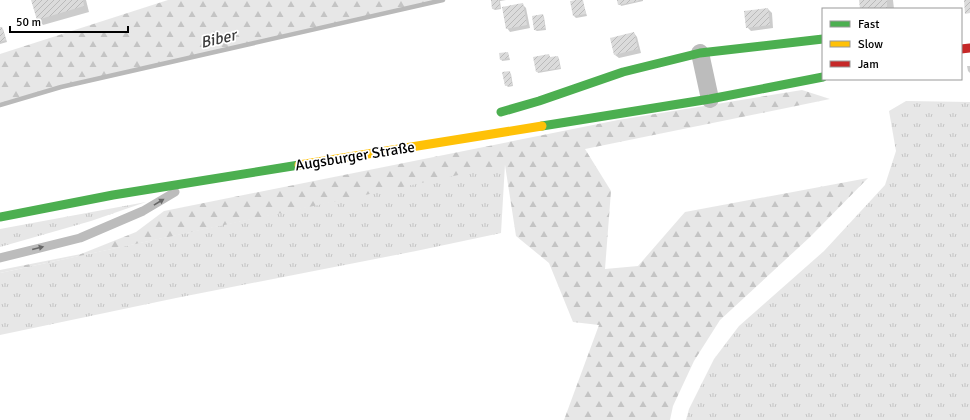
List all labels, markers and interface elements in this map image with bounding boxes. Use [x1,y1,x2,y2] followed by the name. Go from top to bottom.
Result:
[10,8,128,34] scale bar
[822,8,962,80] legend
[16,15,41,30] text: 50 m
[858,17,879,32] text: Fast
[198,25,240,53] water label: Biber
[858,37,883,52] text: Slow
[858,57,879,72] text: Jam
[294,138,416,174] street label: Augsburger Straße
[153,198,165,205] one-way arrow
[32,245,44,251] one-way arrow

